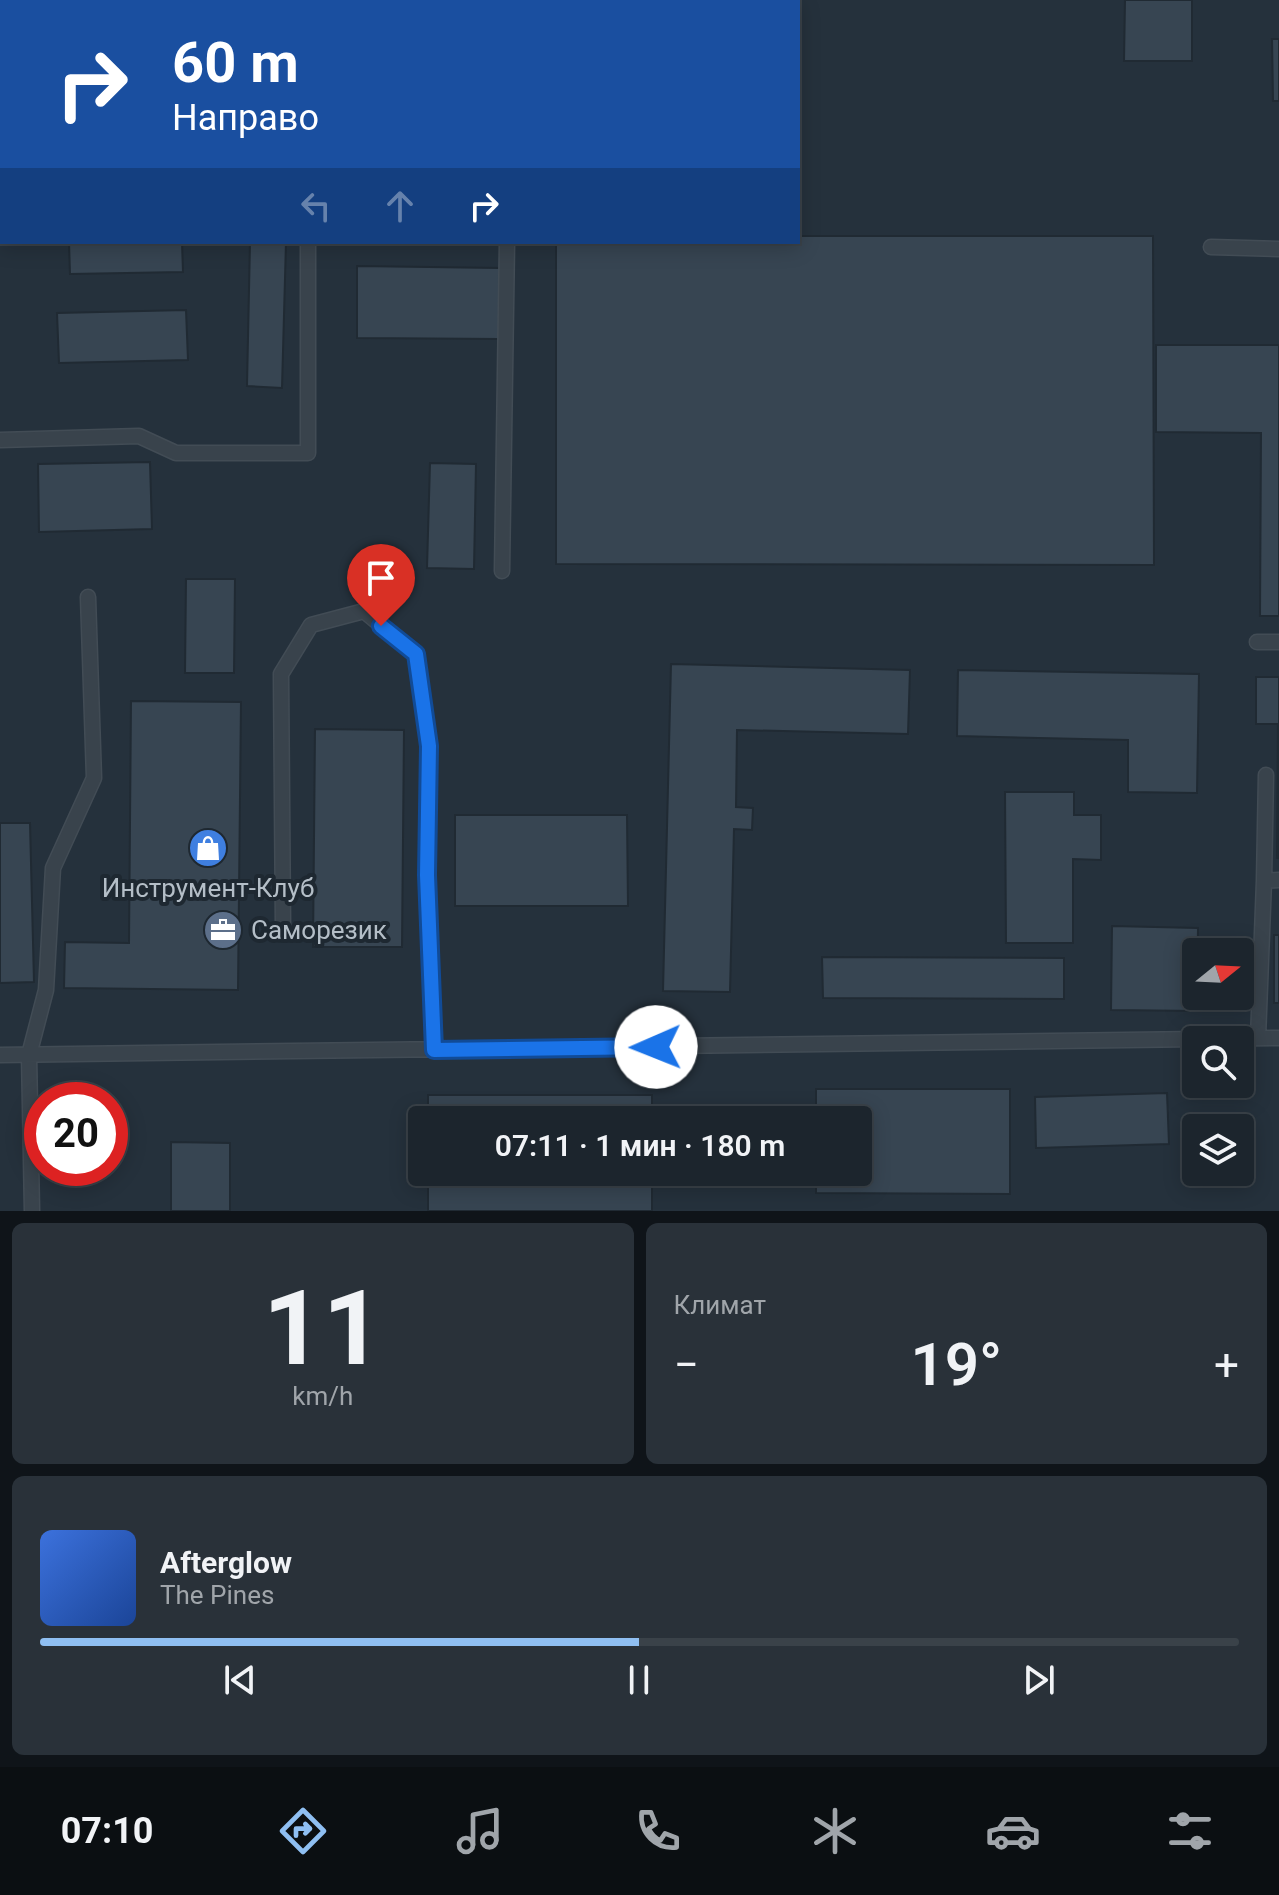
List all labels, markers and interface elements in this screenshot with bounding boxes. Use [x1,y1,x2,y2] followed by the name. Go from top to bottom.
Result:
[172,30,299,96] text: 60 m
[40,32,144,136] icon: right
[172,97,319,139] text: Направо
[294,184,338,228] icon: left
[378,184,422,228] icon: ahead
[462,184,506,228] icon: right
[347,544,415,626] pin
[359,556,403,600] icon: arrive
[187,827,229,869] shop icon: Инструмент-Клуб
[102,873,314,903] place label: Инструмент-Клуб
[202,909,244,951] office icon: Саморезик
[251,915,387,945] place label: Саморезик
[1182,938,1254,1010] north arrow
[1182,938,1254,1186] map controls
[614,1005,698,1089] position arrow
[1182,1026,1254,1098] button: search
[24,1082,128,1186] speed limit sign: 20
[1182,1114,1254,1186] button: layers
[495,1128,785,1163] text: 07:11 · 1 мин · 180 m
[263,1268,382,1389] text: 11
[674,1290,766,1320] text: Климат
[910,1329,1002,1400] text: 19°
[674,1339,699,1391] text: −
[1214,1339,1239,1391] text: +
[292,1381,353,1411] text: km/h
[160,1545,292,1580] text: Afterglow
[160,1580,274,1610] text: The Pines
[218,1658,262,1702] icon: previous
[617,1658,661,1702] icon: pause
[1017,1658,1061,1702] icon: next
[275,1803,331,1859] icon: directions
[452,1803,508,1859] icon: music
[630,1803,686,1859] icon: phone
[807,1803,863,1859] icon: climate
[985,1803,1041,1859] icon: car
[1162,1803,1218,1859] icon: filters
[61,1810,153,1852] text: 07:10

